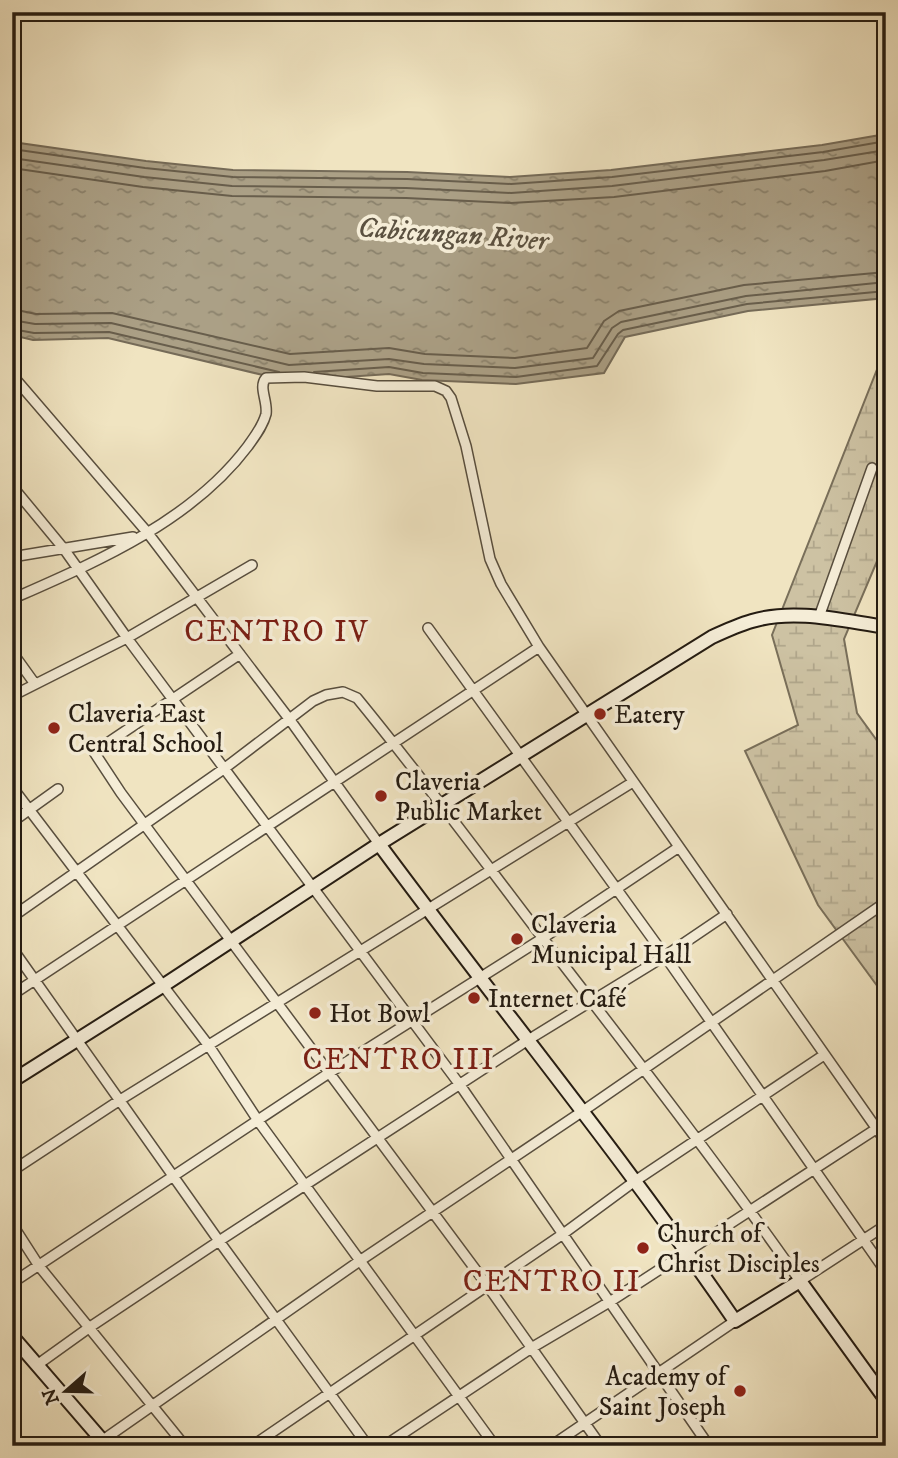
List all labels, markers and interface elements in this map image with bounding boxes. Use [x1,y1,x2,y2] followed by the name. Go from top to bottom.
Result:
[357,210,551,259] water label: Cabicungan River
[184,614,370,651] district label: CENTRO IV
[68,698,223,761] place label: Claveria East Central School
[614,699,685,732] place label: Eatery
[592,706,608,722] marker: Eatery
[46,720,62,736] marker: Claveria East Central School
[395,766,542,829] place label: Claveria Public Market
[373,788,389,804] marker: Claveria Public Market
[531,909,691,972] place label: Claveria Municipal Hall
[509,931,525,947] marker: Claveria Municipal Hall
[488,983,627,1016] place label: Internet Café
[466,990,482,1006] marker: Internet Café
[329,998,430,1031] place label: Hot Bowl
[307,1005,323,1021] marker: Hot Bowl
[302,1042,496,1079] district label: CENTRO III
[657,1218,820,1281] place label: Church of Christ Disciples
[635,1240,651,1256] marker: Church of Christ Disciples
[463,1264,641,1301] district label: CENTRO II
[32,1356,102,1426] north arrow
[599,1361,730,1424] place label: Academy of Saint Joseph
[732,1383,748,1399] marker: Academy of Saint Joseph
[38,1385,65,1408] text: N

